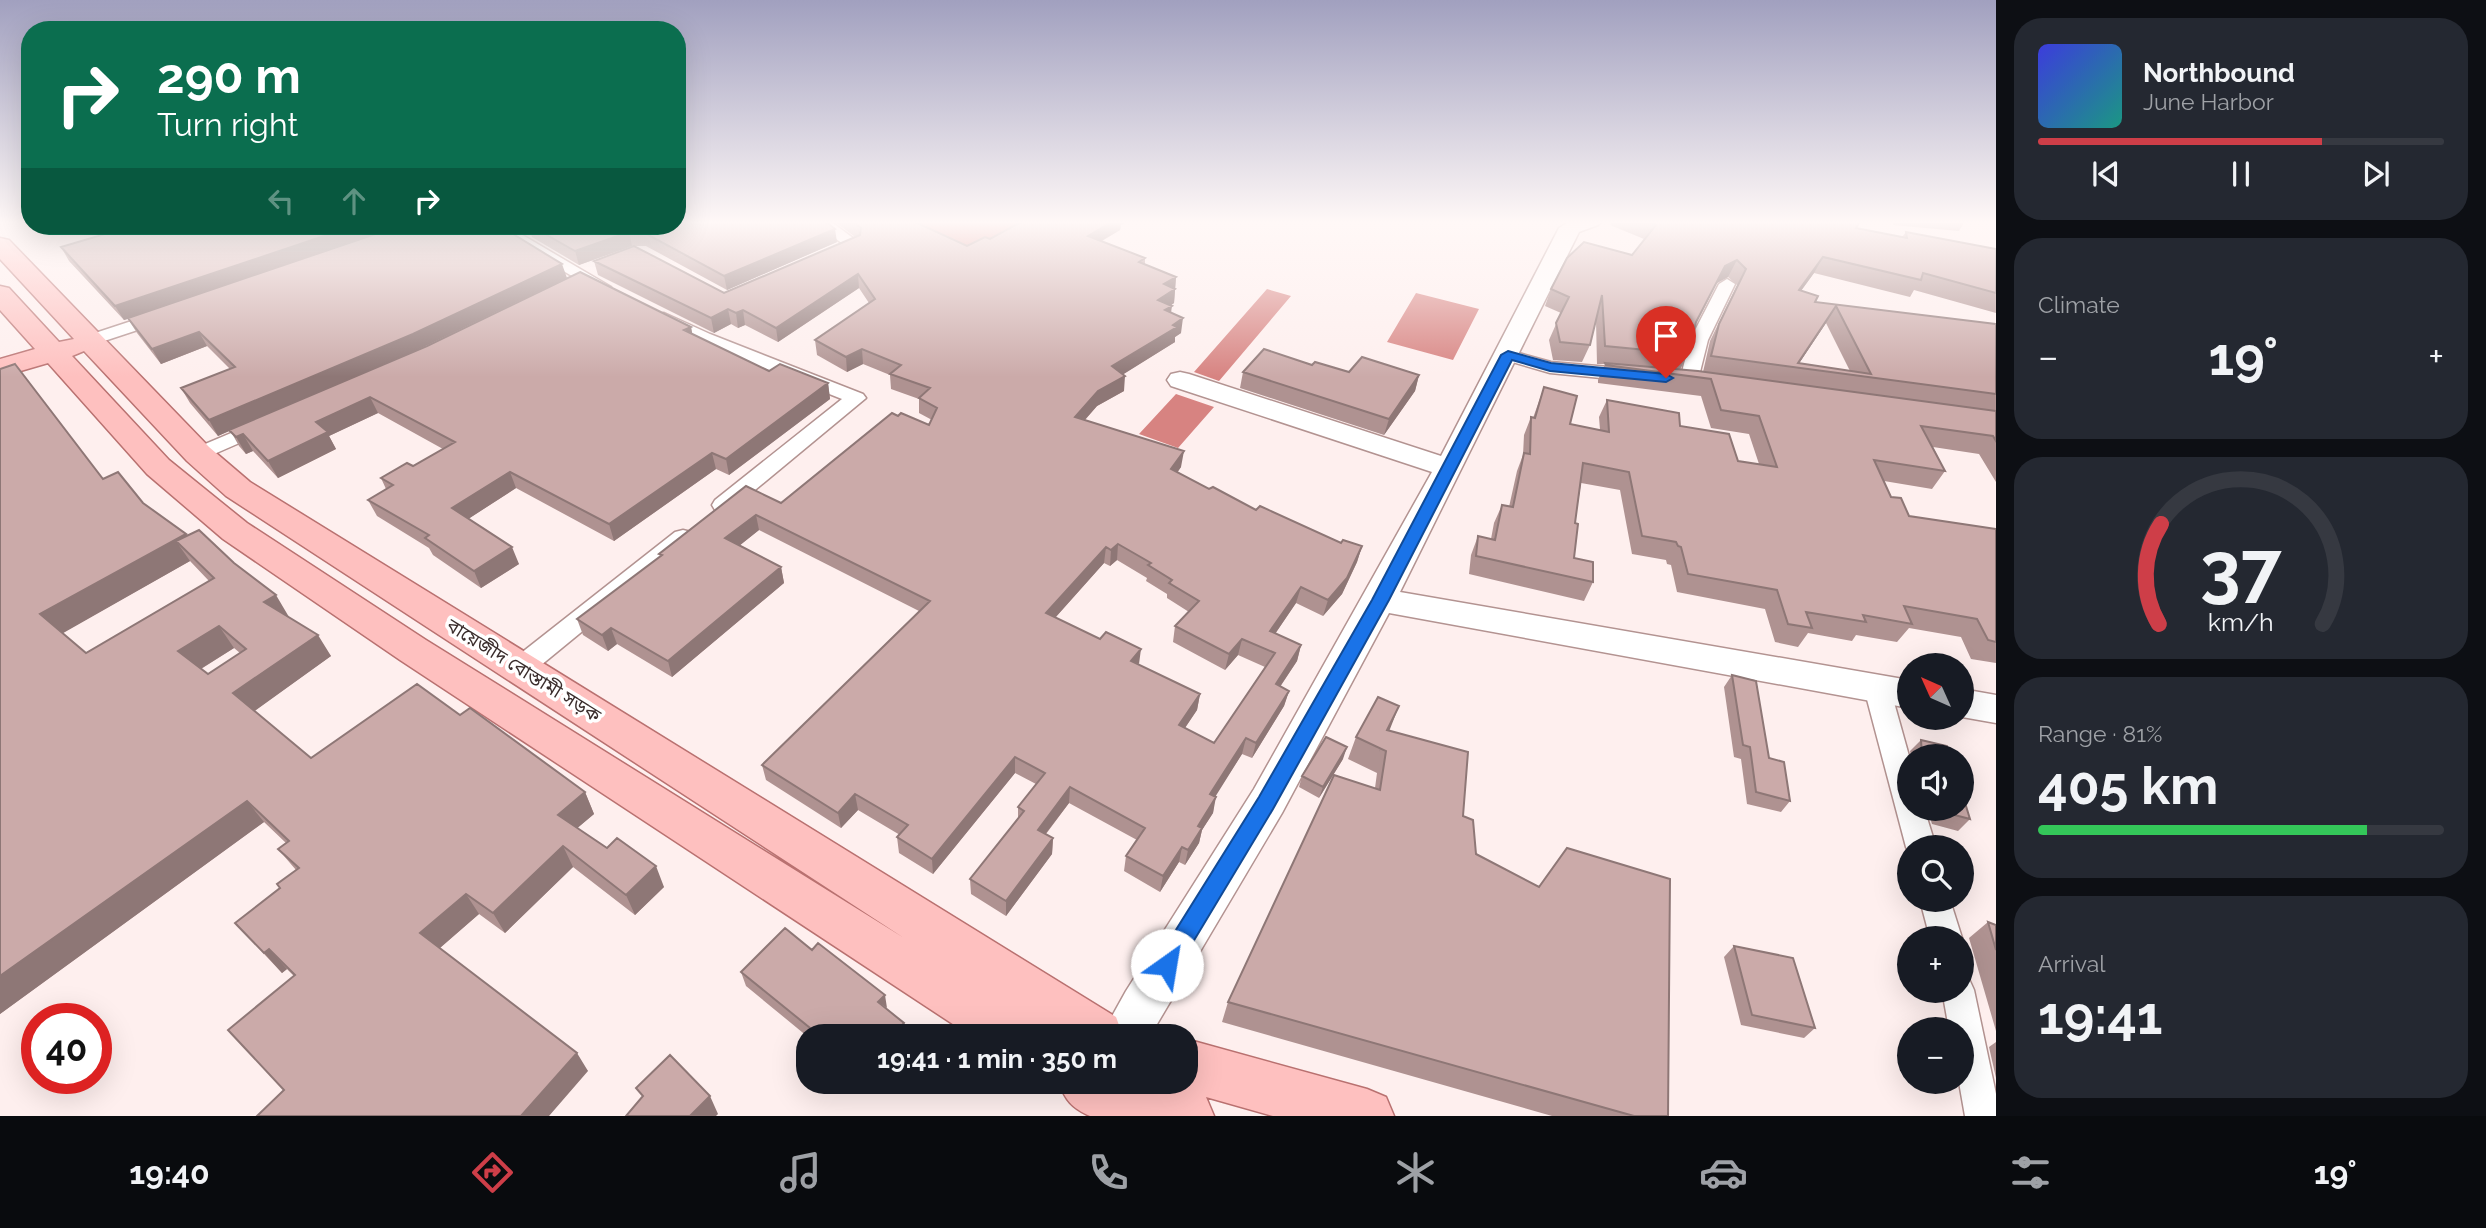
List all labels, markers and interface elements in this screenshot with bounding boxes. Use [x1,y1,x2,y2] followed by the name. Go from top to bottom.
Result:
[157,47,301,104] text: 290 m
[42,49,133,140] icon: right
[2143,58,2295,88] text: Northbound
[2143,88,2274,115] text: June Harbor
[157,106,298,143] text: Turn right
[2087,155,2125,193] icon: previous
[2222,155,2260,193] icon: pause
[2357,155,2395,193] icon: next
[262,182,300,220] icon: left
[335,182,373,220] icon: ahead
[408,182,446,220] icon: right
[2038,291,2120,318] text: Climate
[1636,306,1696,378] pin
[1647,317,1685,355] icon: arrive
[2209,326,2278,387] text: 19°
[2038,334,2058,379] text: −
[2428,334,2444,379] text: +
[2200,526,2282,611] text: 37
[2208,607,2274,637] text: km/h
[442,613,606,727] street label: বায়েজীদ বোস্তামী সড়ক
[1897,653,1974,730] north arrow
[1897,653,1974,1094] map controls
[2038,720,2162,747] text: Range · 81%
[1897,744,1974,821] button: sound
[2038,755,2218,816] text: 405 km
[1897,835,1974,912] button: search
[1897,926,1974,1003] button: +
[1130,928,1204,1002] position arrow
[2038,950,2105,977] text: Arrival
[2038,985,2163,1046] text: 19:41
[21,1003,112,1094] speed limit sign: 40
[1897,1017,1974,1094] button: −
[877,1044,1117,1074] text: 19:41 · 1 min · 350 m
[468,1148,517,1197] icon: directions
[776,1148,825,1197] icon: music
[1084,1148,1133,1197] icon: phone
[1391,1148,1440,1197] icon: climate
[1699,1148,1748,1197] icon: car
[2006,1148,2055,1197] icon: filters
[129,1154,210,1191] text: 19:40
[2314,1154,2357,1191] text: 19°

